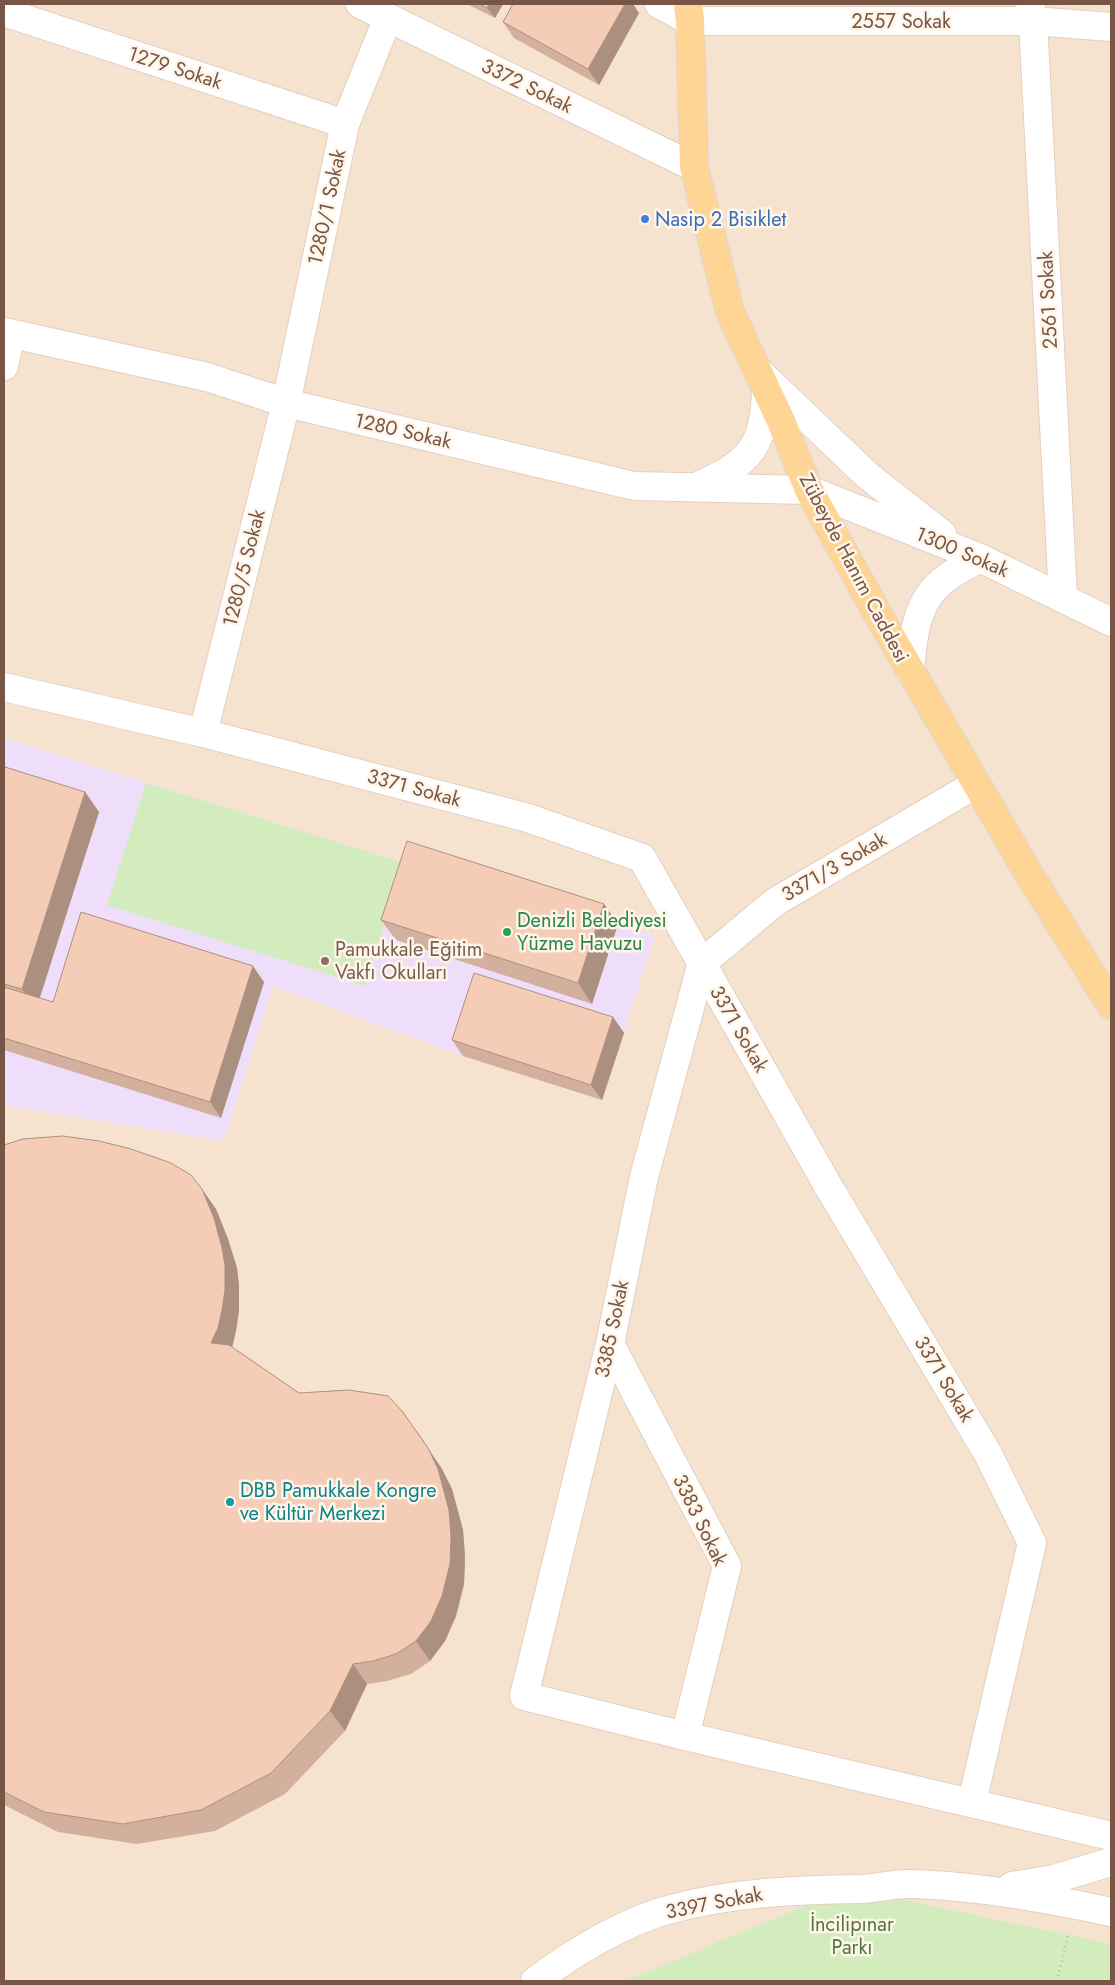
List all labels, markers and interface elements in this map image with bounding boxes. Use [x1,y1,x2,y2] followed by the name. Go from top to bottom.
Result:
[851,7,951,36] street label: 2557 Sokak
[124,39,226,97] street label: 1279 Sokak
[476,51,578,121] street label: 3372 Sokak
[301,146,353,268] street label: 1280/1 Sokak
[655,205,786,234] place label: Nasip 2 Bisiklet
[639,213,651,225] marker: Nasip 2 Bisiklet
[1031,250,1065,350] street label: 2561 Sokak
[352,406,454,456] street label: 1280 Sokak
[792,468,916,668] street label: Zübeyde Hanım Caddesi
[215,506,273,630] street label: 1280/5 Sokak
[911,519,1013,585] street label: 1300 Sokak
[364,762,464,814] street label: 3371 Sokak
[776,825,892,909] street label: 3371/3 Sokak
[517,906,667,958] place label: Denizli Belediyesi Yüzme Havuzu
[501,926,513,938] marker: Denizli Belediyesi Yüzme Havuzu
[335,935,482,987] place label: Pamukkale Eğitim Vakfı Okulları
[319,955,331,967] marker: Pamukkale Eğitim Vakfı Okulları
[702,980,776,1078] street label: 3371 Sokak
[588,1277,637,1381] street label: 3385 Sokak
[907,1330,981,1428] street label: 3371 Sokak
[665,1469,735,1571] street label: 3383 Sokak
[240,1476,437,1528] place label: DBB Pamukkale Kongre ve Kültür Merkezi
[224,1496,236,1508] marker: DBB Pamukkale Kongre ve Kültür Merkezi
[663,1879,765,1927] street label: 3397 Sokak
[810,1910,894,1962] park label: İncilipınar Parkı

